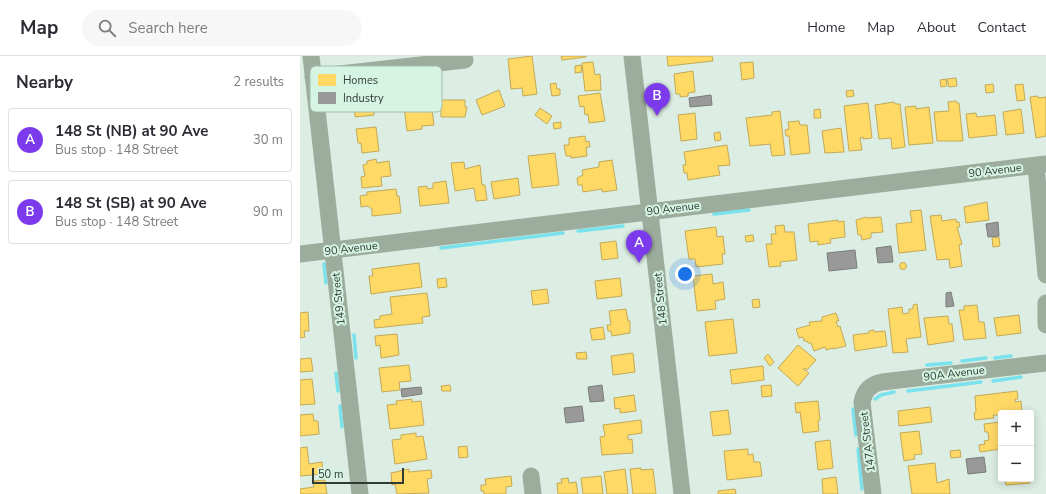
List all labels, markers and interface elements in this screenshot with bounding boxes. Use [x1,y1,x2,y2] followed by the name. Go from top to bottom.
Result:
[82,10,362,46] search box
[20,15,58,41] text: Map
[96,17,118,39] icon: search
[128,18,208,38] text: Search here
[807,18,845,37] text: Home
[867,18,895,37] text: Map
[917,18,956,37] text: About
[978,18,1026,37] text: Contact
[310,66,442,112] legend
[16,71,73,94] text: Nearby
[233,73,284,91] text: 2 results
[343,73,378,88] text: Homes
[644,83,670,116] pin: B
[343,91,384,106] text: Industry
[55,121,208,141] text: 148 St (NB) at 90 Ave
[25,131,35,149] text: A
[253,131,283,149] text: 30 m
[55,141,178,159] text: Bus stop · 148 Street
[968,160,1023,181] street label: 90 Avenue
[55,193,207,213] text: 148 St (SB) at 90 Ave
[646,198,701,219] street label: 90 Avenue
[26,203,34,221] text: B
[253,203,283,221] text: 90 m
[55,213,178,231] text: Bus stop · 148 Street
[626,230,652,263] pin: A
[324,238,379,259] street label: 90 Avenue
[675,264,695,284] your location
[328,272,349,326] street label: 149 Street
[650,272,671,326] street label: 148 Street
[923,362,986,385] street label: 90A Avenue
[998,410,1034,482] map controls
[998,410,1034,446] button: +
[856,411,879,473] street label: 147A Street
[998,446,1034,482] button: −
[312,466,404,485] scale bar
[318,467,343,482] text: 50 m

